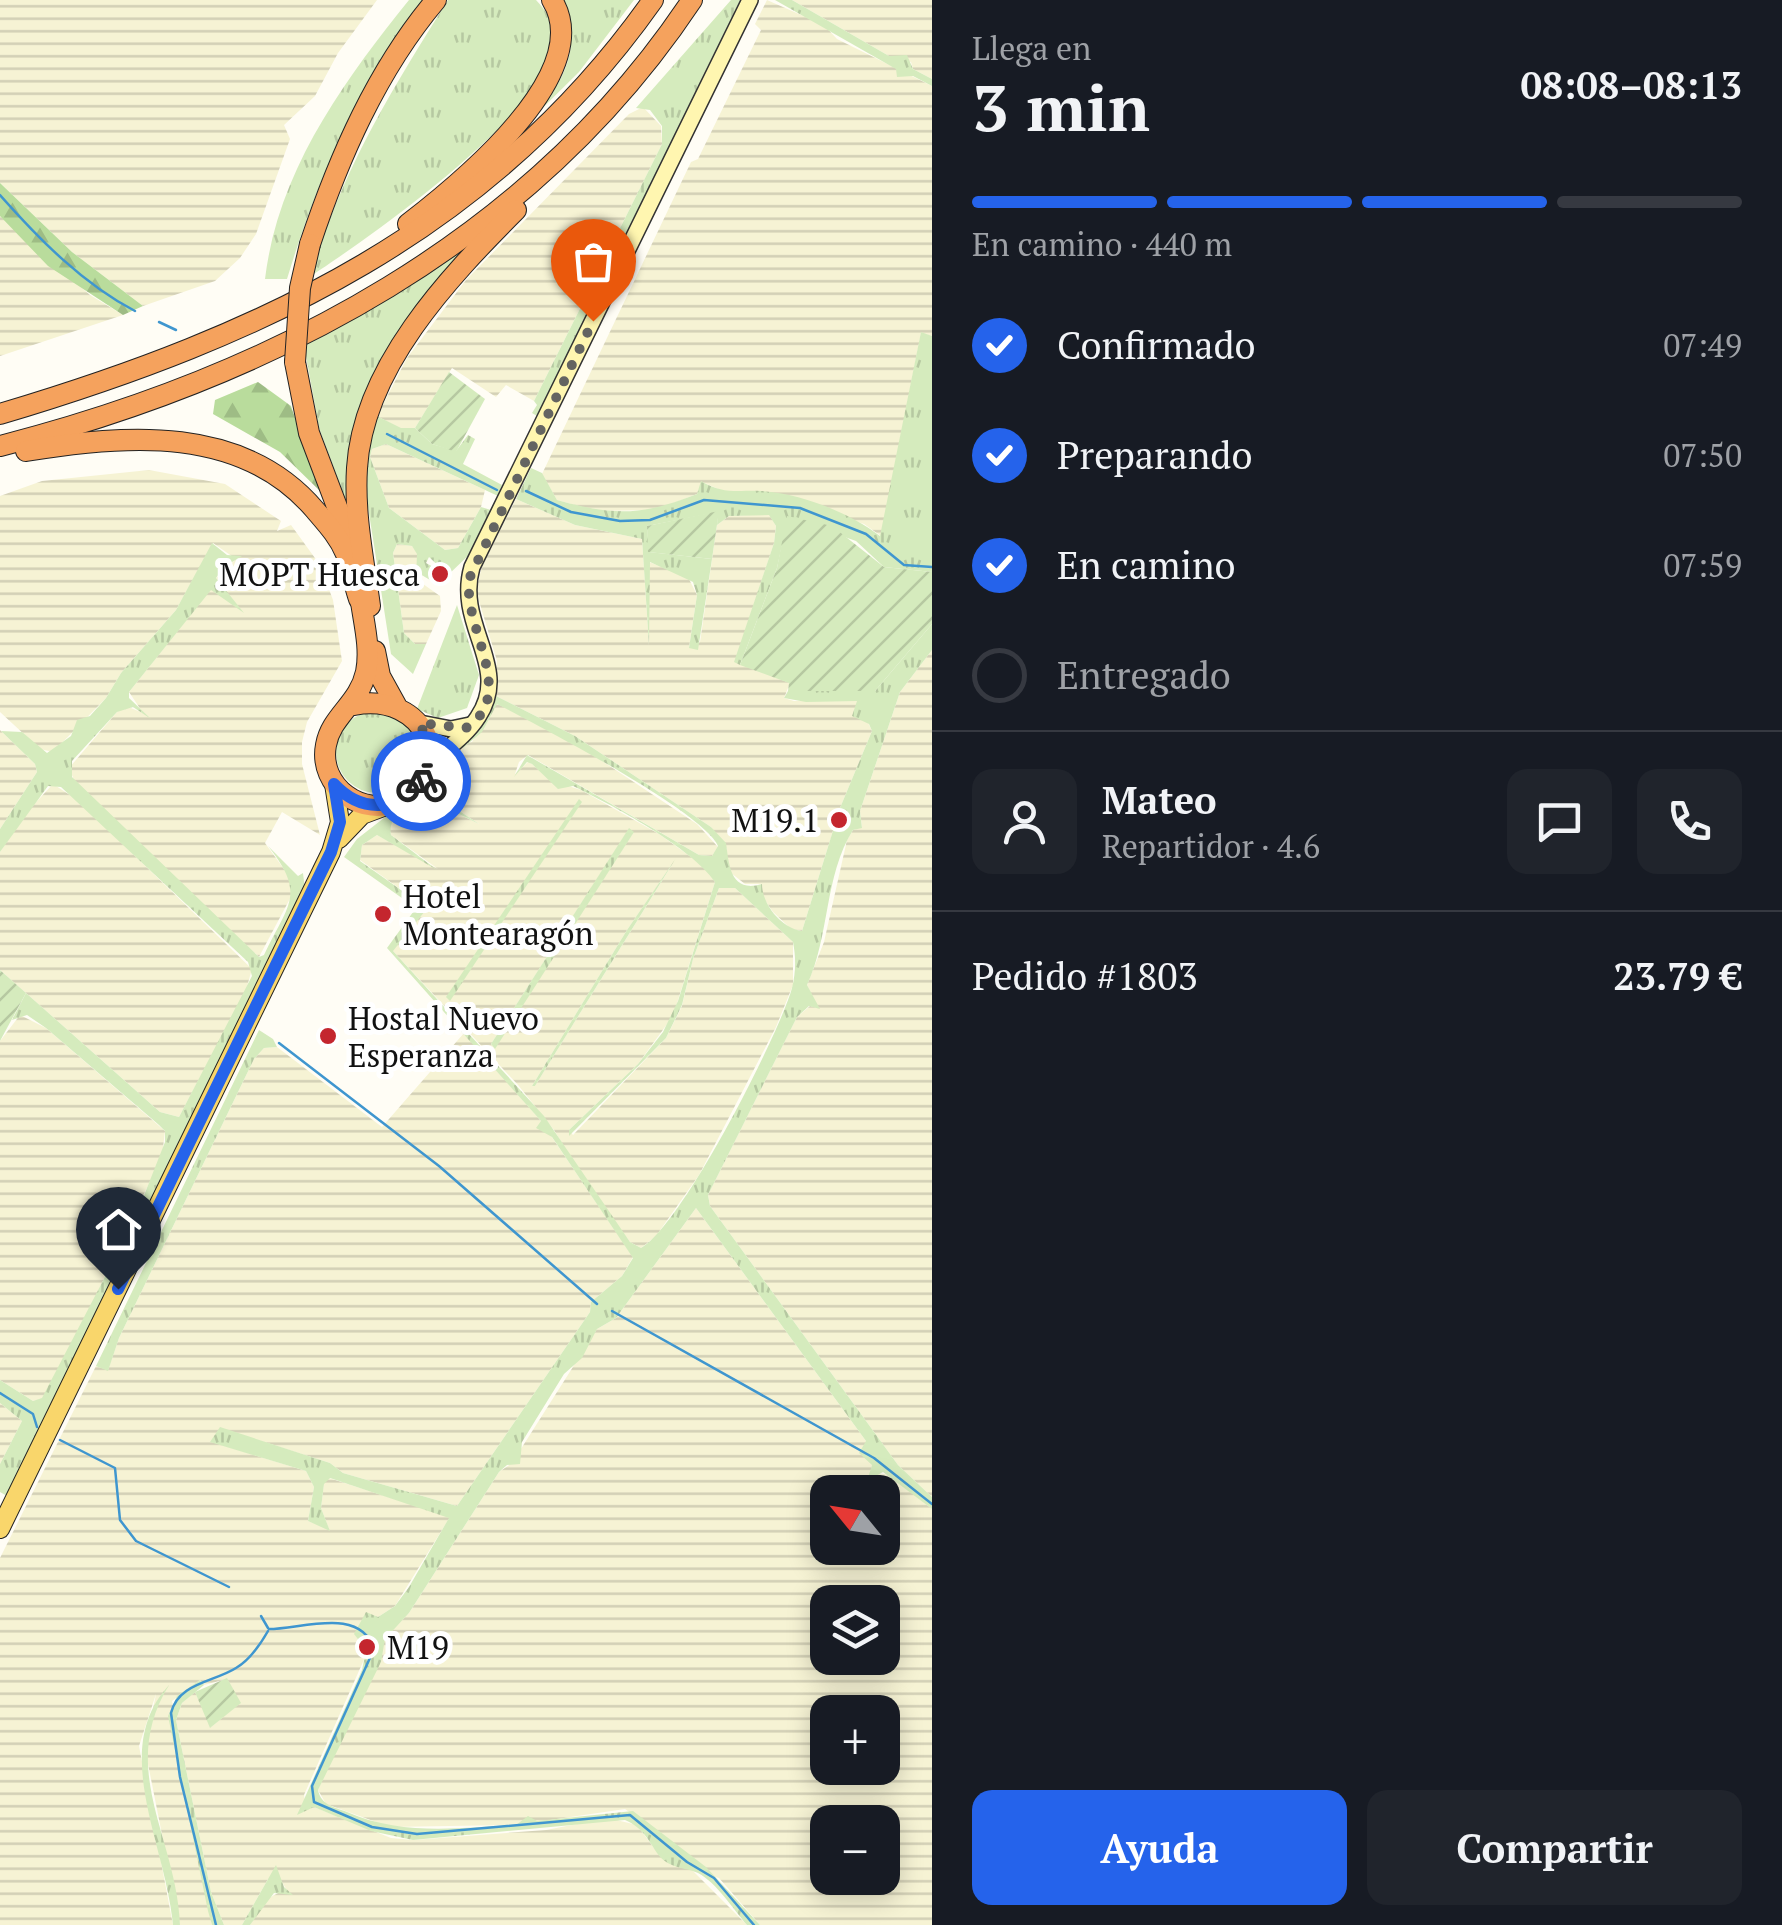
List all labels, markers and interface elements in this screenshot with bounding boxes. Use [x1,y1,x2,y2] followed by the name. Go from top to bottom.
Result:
[972,27,1091,69] text: Llega en
[1520,60,1742,110] text: 08:08–08:13
[972,63,1150,150] text: 3 min
[551,219,636,322] pin
[972,223,1232,265] text: En camino · 440 m
[566,234,621,289] icon: bag
[972,318,1027,373] icon: check
[1057,320,1256,370] text: Confirmado
[1663,324,1742,366] text: 07:49
[972,428,1027,483] icon: check
[1057,430,1252,480] text: Preparando
[1663,434,1742,476] text: 07:50
[972,538,1027,593] icon: check
[1057,540,1236,590] text: En camino
[1663,544,1742,586] text: 07:59
[219,553,420,595] place label: MOPT Huesca
[429,563,451,585] marker: MOPT Huesca
[1057,650,1231,700] text: Entregado
[371,731,471,831] courier
[394,754,449,809] icon: bike
[972,769,1077,874] button: person
[1507,769,1612,874] button: chat
[1637,769,1742,874] button: phone
[1102,775,1217,825] text: Mateo
[731,799,819,841] place label: M19.1
[828,809,850,831] marker: M19.1
[1102,825,1320,867] text: Repartidor · 4.6
[403,875,594,954] place label: Hotel Montearagón
[372,903,394,925] marker: Hotel Montearagón
[972,951,1198,1001] text: Pedido #1803
[1613,951,1742,1001] text: 23.79 €
[348,997,539,1076] place label: Hostal Nuevo Esperanza
[317,1025,339,1047] marker: Hostal Nuevo Esperanza
[76,1187,161,1290] pin
[91,1202,146,1257] icon: home
[810,1475,900,1565] north arrow
[810,1475,900,1895] map controls
[810,1585,900,1675] button: layers
[387,1626,449,1668] place label: M19
[356,1636,378,1658] marker: M19
[810,1695,900,1785] button: +
[972,1790,1347,1905] button: Ayuda
[1367,1790,1742,1905] button: Compartir
[810,1805,900,1895] button: −

